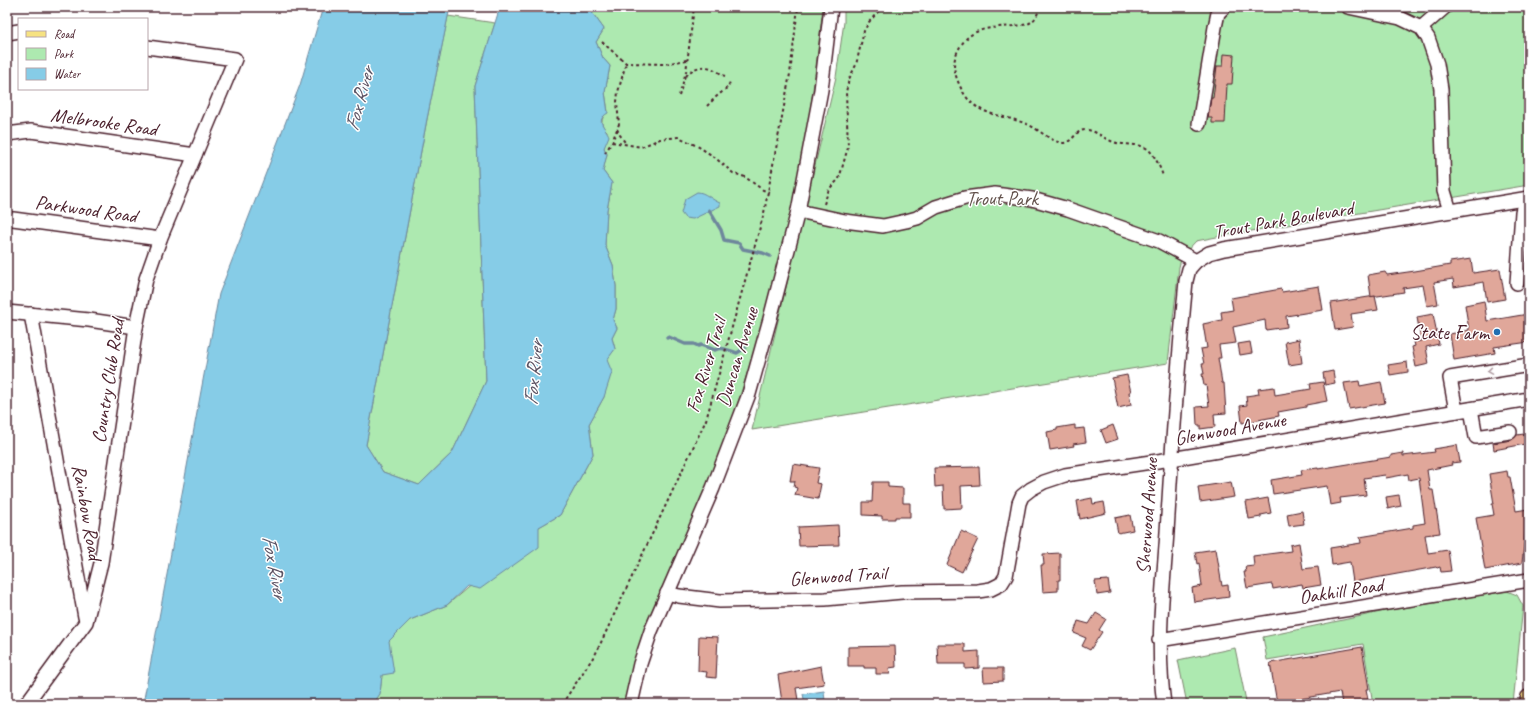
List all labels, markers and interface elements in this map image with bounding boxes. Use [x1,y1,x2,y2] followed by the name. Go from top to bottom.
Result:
[18,18,148,90] legend
[54,26,76,42] text: Road
[54,46,75,62] text: Park
[338,61,381,134] water label: Fox River
[54,66,82,82] text: Water
[49,102,162,142] street label: Melbrooke Road
[966,186,1040,211] park label: Trout Park
[34,189,142,229] street label: Parkwood Road
[1211,195,1358,245] street label: Trout Park Boulevard
[710,303,764,410] street label: Duncan Avenue
[680,311,733,415] street label: Fox River Trail
[86,314,131,445] street label: Country Club Road
[1410,320,1491,345] place label: State Farm
[1492,327,1502,337] marker: State Farm
[517,336,549,406] water label: Fox River
[1487,366,1494,375] one-way arrow
[1173,407,1289,451] street label: Glenwood Avenue
[1130,456,1164,575] street label: Sherwood Avenue
[66,462,108,565] street label: Rainbow Road
[256,533,295,605] water label: Fox River
[789,560,891,592] street label: Glenwood Trail
[1297,572,1388,610] street label: Oakhill Road

